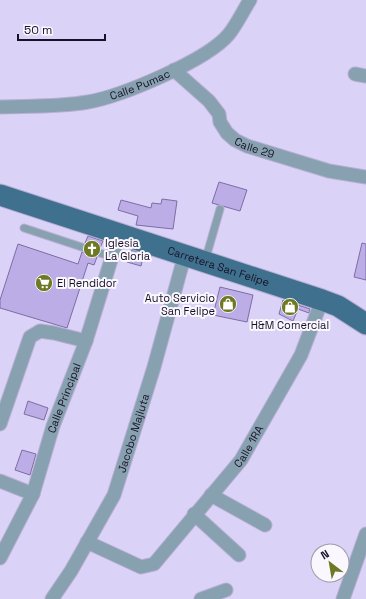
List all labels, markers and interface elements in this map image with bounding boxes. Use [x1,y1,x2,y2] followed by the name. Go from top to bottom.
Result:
[18,16,105,42] scale bar
[24,22,52,38] text: 50 m
[108,66,172,103] street label: Calle Pumac
[232,134,276,161] street label: Calle 29
[105,236,151,263] place label: Iglesia La Gloria
[82,239,102,259] church icon: Iglesia La Gloria
[166,243,271,289] street label: Carretera San Felipe
[34,273,54,293] supermarket icon: El Rendidor
[57,276,117,290] place label: El Rendidor
[145,291,215,318] place label: Auto Servicio San Felipe
[218,294,238,314] shop icon: Auto Servicio San Felipe
[280,297,300,317] shop icon: H&M Comercial
[251,318,329,332] place label: H&M Comercial
[44,361,84,434] street label: Calle Principal
[114,391,152,474] street label: Jacobo Majluta
[231,423,266,470] street label: Calle 1RA
[310,543,350,583] north arrow
[318,547,332,562] text: N

